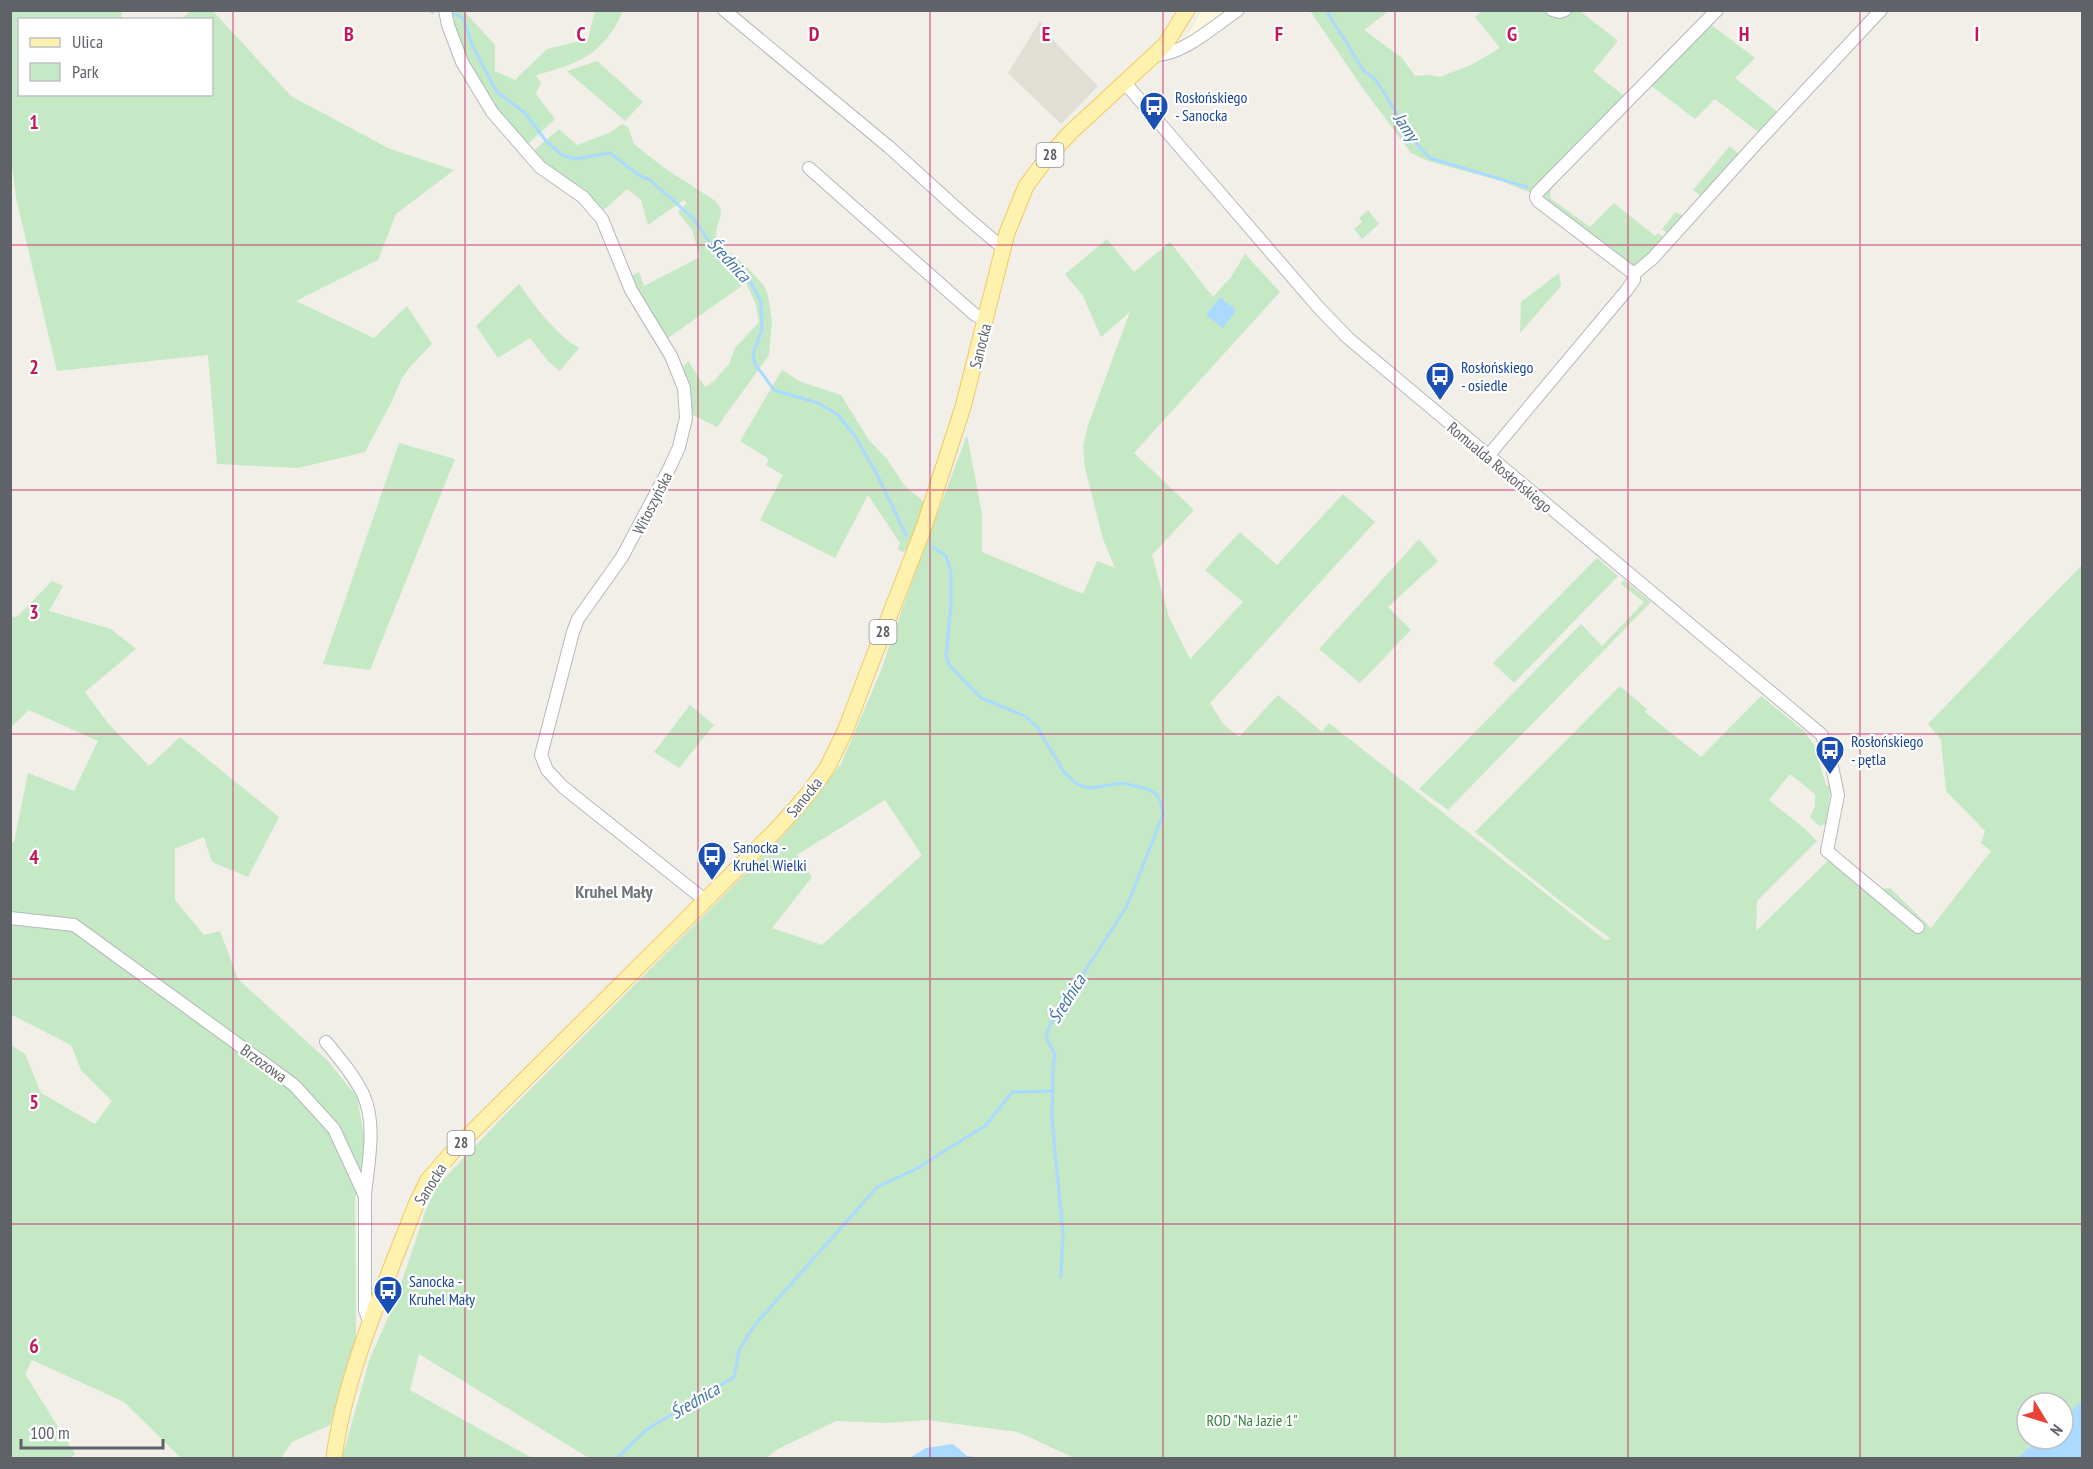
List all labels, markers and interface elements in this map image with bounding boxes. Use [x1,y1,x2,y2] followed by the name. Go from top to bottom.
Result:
[18,18,213,96] legend
[344,21,354,47] text: B
[576,21,586,47] text: C
[809,21,820,47] text: D
[1042,21,1050,47] text: E
[1275,21,1283,47] text: F
[1507,21,1517,47] text: G
[1739,21,1749,47] text: H
[1975,21,1979,47] text: I
[72,30,103,53] text: Ulica
[72,60,99,83] text: Park
[1175,87,1248,125] place label: Rosłońskiego - Sanocka
[1138,90,1170,132] bus stop icon: Rosłońskiego - Sanocka
[1388,107,1426,147] water label: Jamy
[29,109,39,135] text: 1
[1036,143,1064,167] road number: 28
[703,232,756,288] water label: Średnica
[965,322,995,370] street label: Sanocka
[29,354,39,380] text: 2
[1461,357,1534,395] place label: Rosłońskiego - osiedle
[1424,360,1456,402] bus stop icon: Rosłońskiego - osiedle
[1444,417,1557,517] street label: Romualda Rosłońskiego
[628,468,676,538] street label: Witoszyńska
[29,599,39,625] text: 3
[870,620,896,644] road number: 28
[1851,731,1924,769] place label: Rosłońskiego - pętla
[1814,734,1846,776] bus stop icon: Rosłońskiego - pętla
[782,773,826,821] street label: Sanocka
[733,837,807,875] place label: Sanocka - Kruhel Wielki
[696,840,728,882] bus stop icon: Sanocka - Kruhel Wielki
[29,844,39,870] text: 4
[575,880,654,903] district label: Kruhel Mały
[1043,969,1091,1027] water label: Średnica
[237,1040,291,1086] street label: Brzozowa
[29,1089,39,1115] text: 5
[448,1131,474,1155] road number: 28
[409,1159,451,1209] street label: Sanocka
[409,1271,475,1309] place label: Sanocka - Kruhel Mały
[372,1274,404,1316] bus stop icon: Sanocka - Kruhel Mały
[29,1333,39,1359] text: 6
[666,1377,724,1424] water label: Średnica
[2015,1391,2075,1451] north arrow
[1206,1410,1298,1430] park label: ROD "Na Jazie 1"
[21,1412,164,1450] scale bar
[30,1421,70,1444] text: 100 m
[2046,1421,2067,1440] text: N

